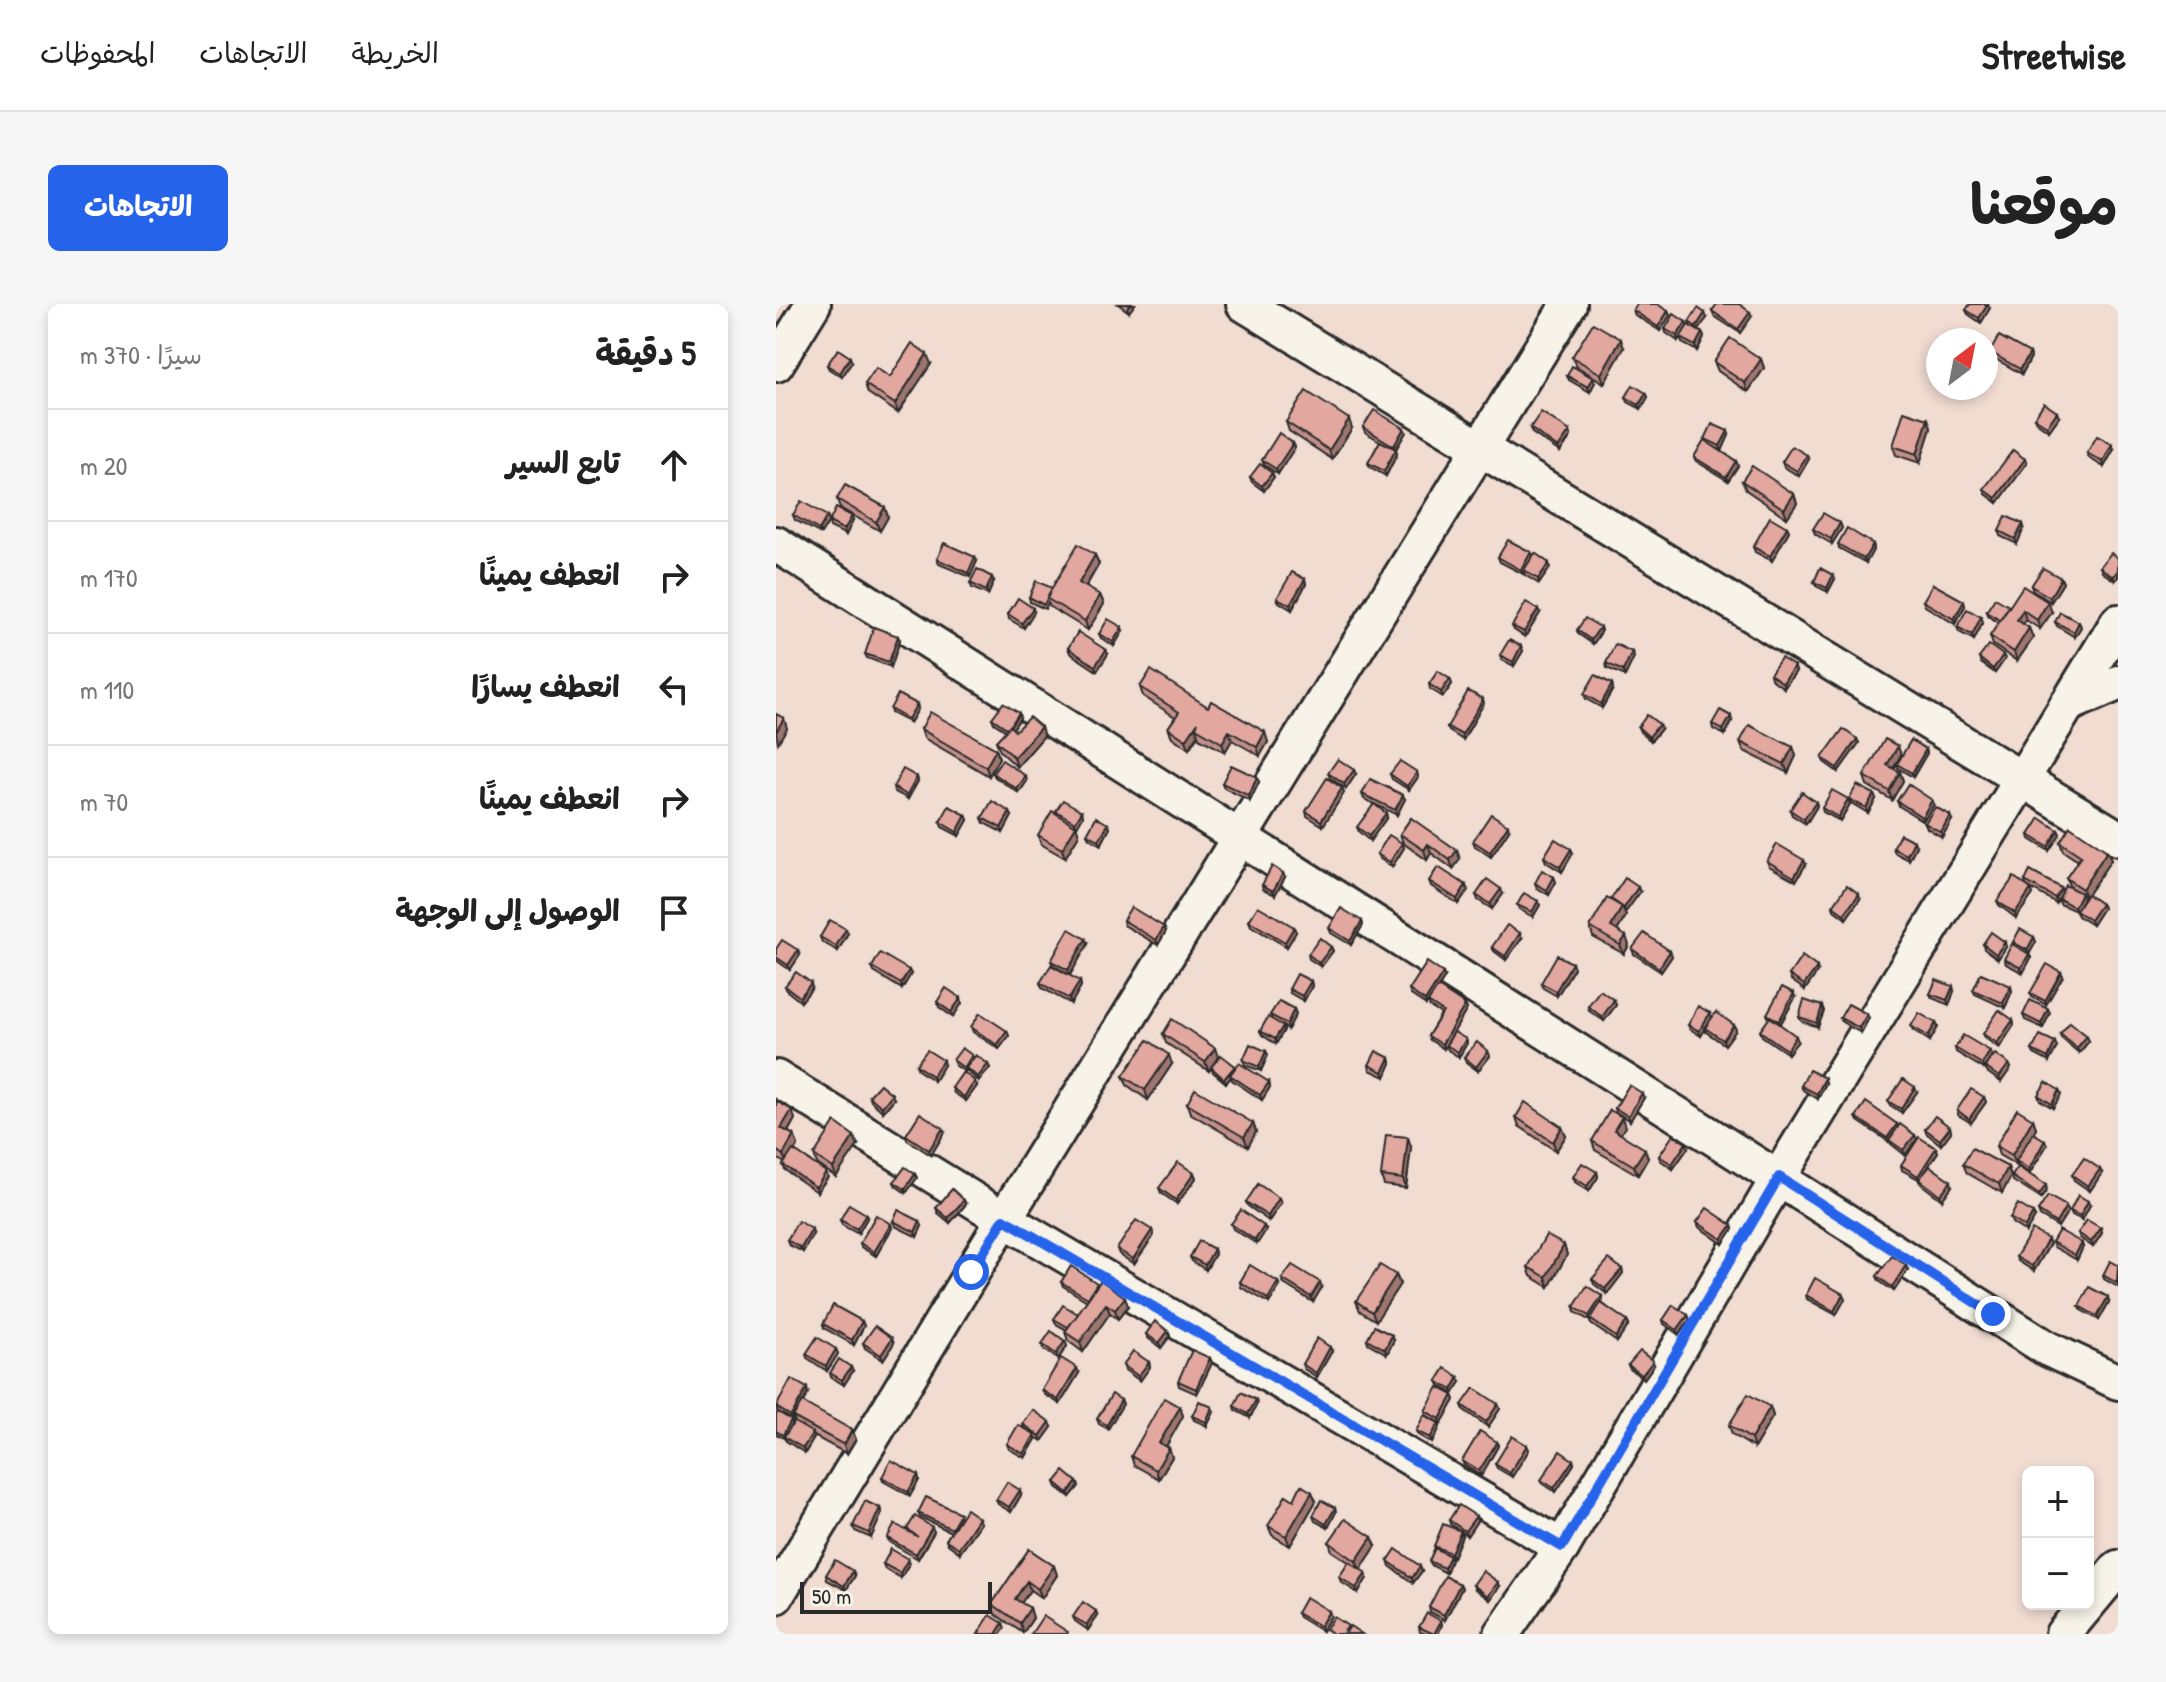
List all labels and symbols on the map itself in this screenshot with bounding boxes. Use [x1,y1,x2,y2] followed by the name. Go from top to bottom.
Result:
[1926,328,1998,400] north arrow
[953,1254,989,1290] route start
[1975,1296,2011,1332] route end
[800,1578,992,1614] scale bar

